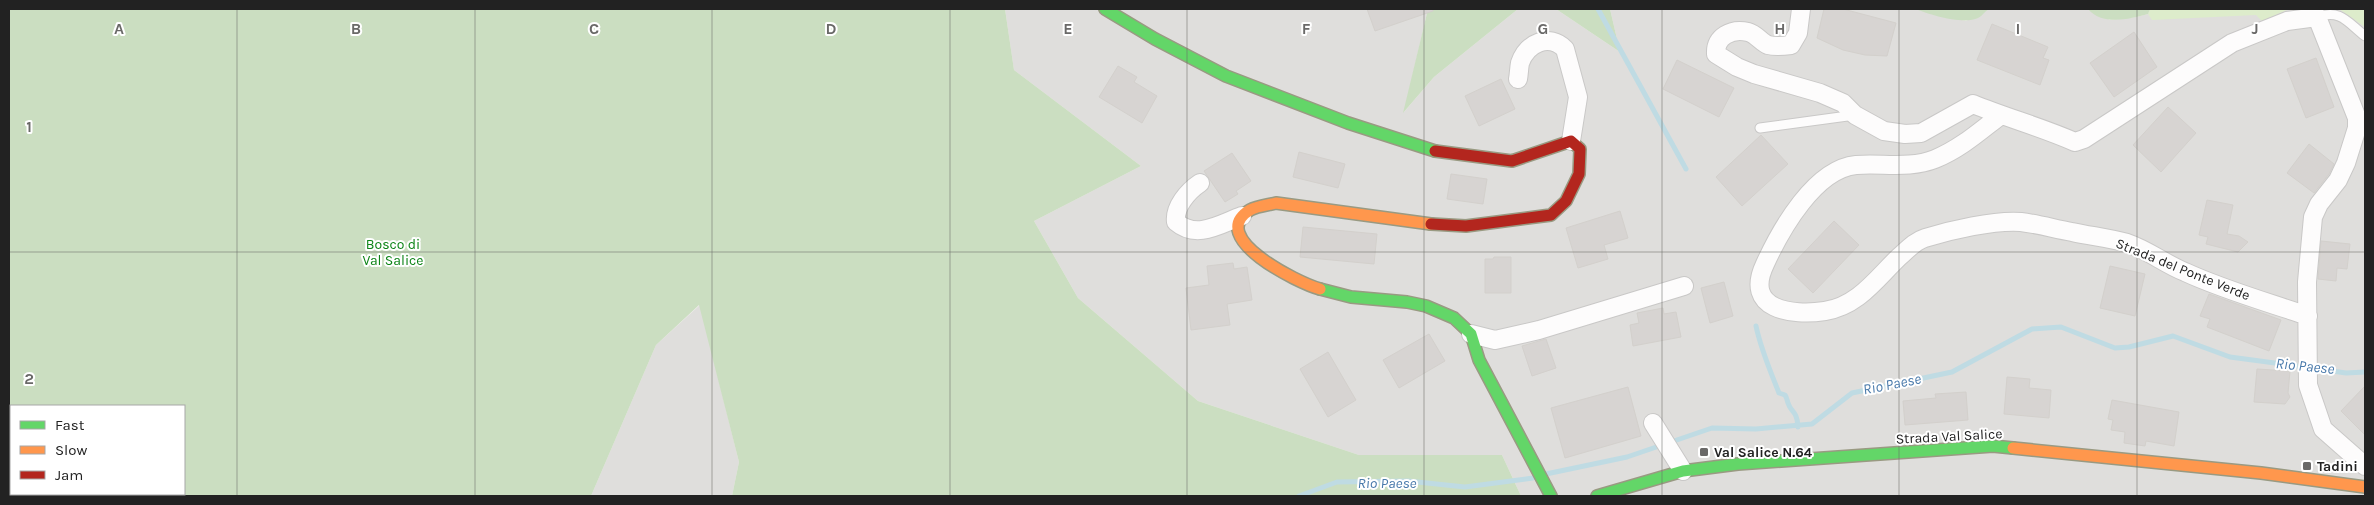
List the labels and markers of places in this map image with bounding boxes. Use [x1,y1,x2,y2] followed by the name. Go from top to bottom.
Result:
[1714,444,1813,461] place label: Val Salice N.64
[1698,446,1710,458] marker: Val Salice N.64
[2317,458,2358,475] place label: Tadini
[2301,460,2313,472] marker: Tadini

